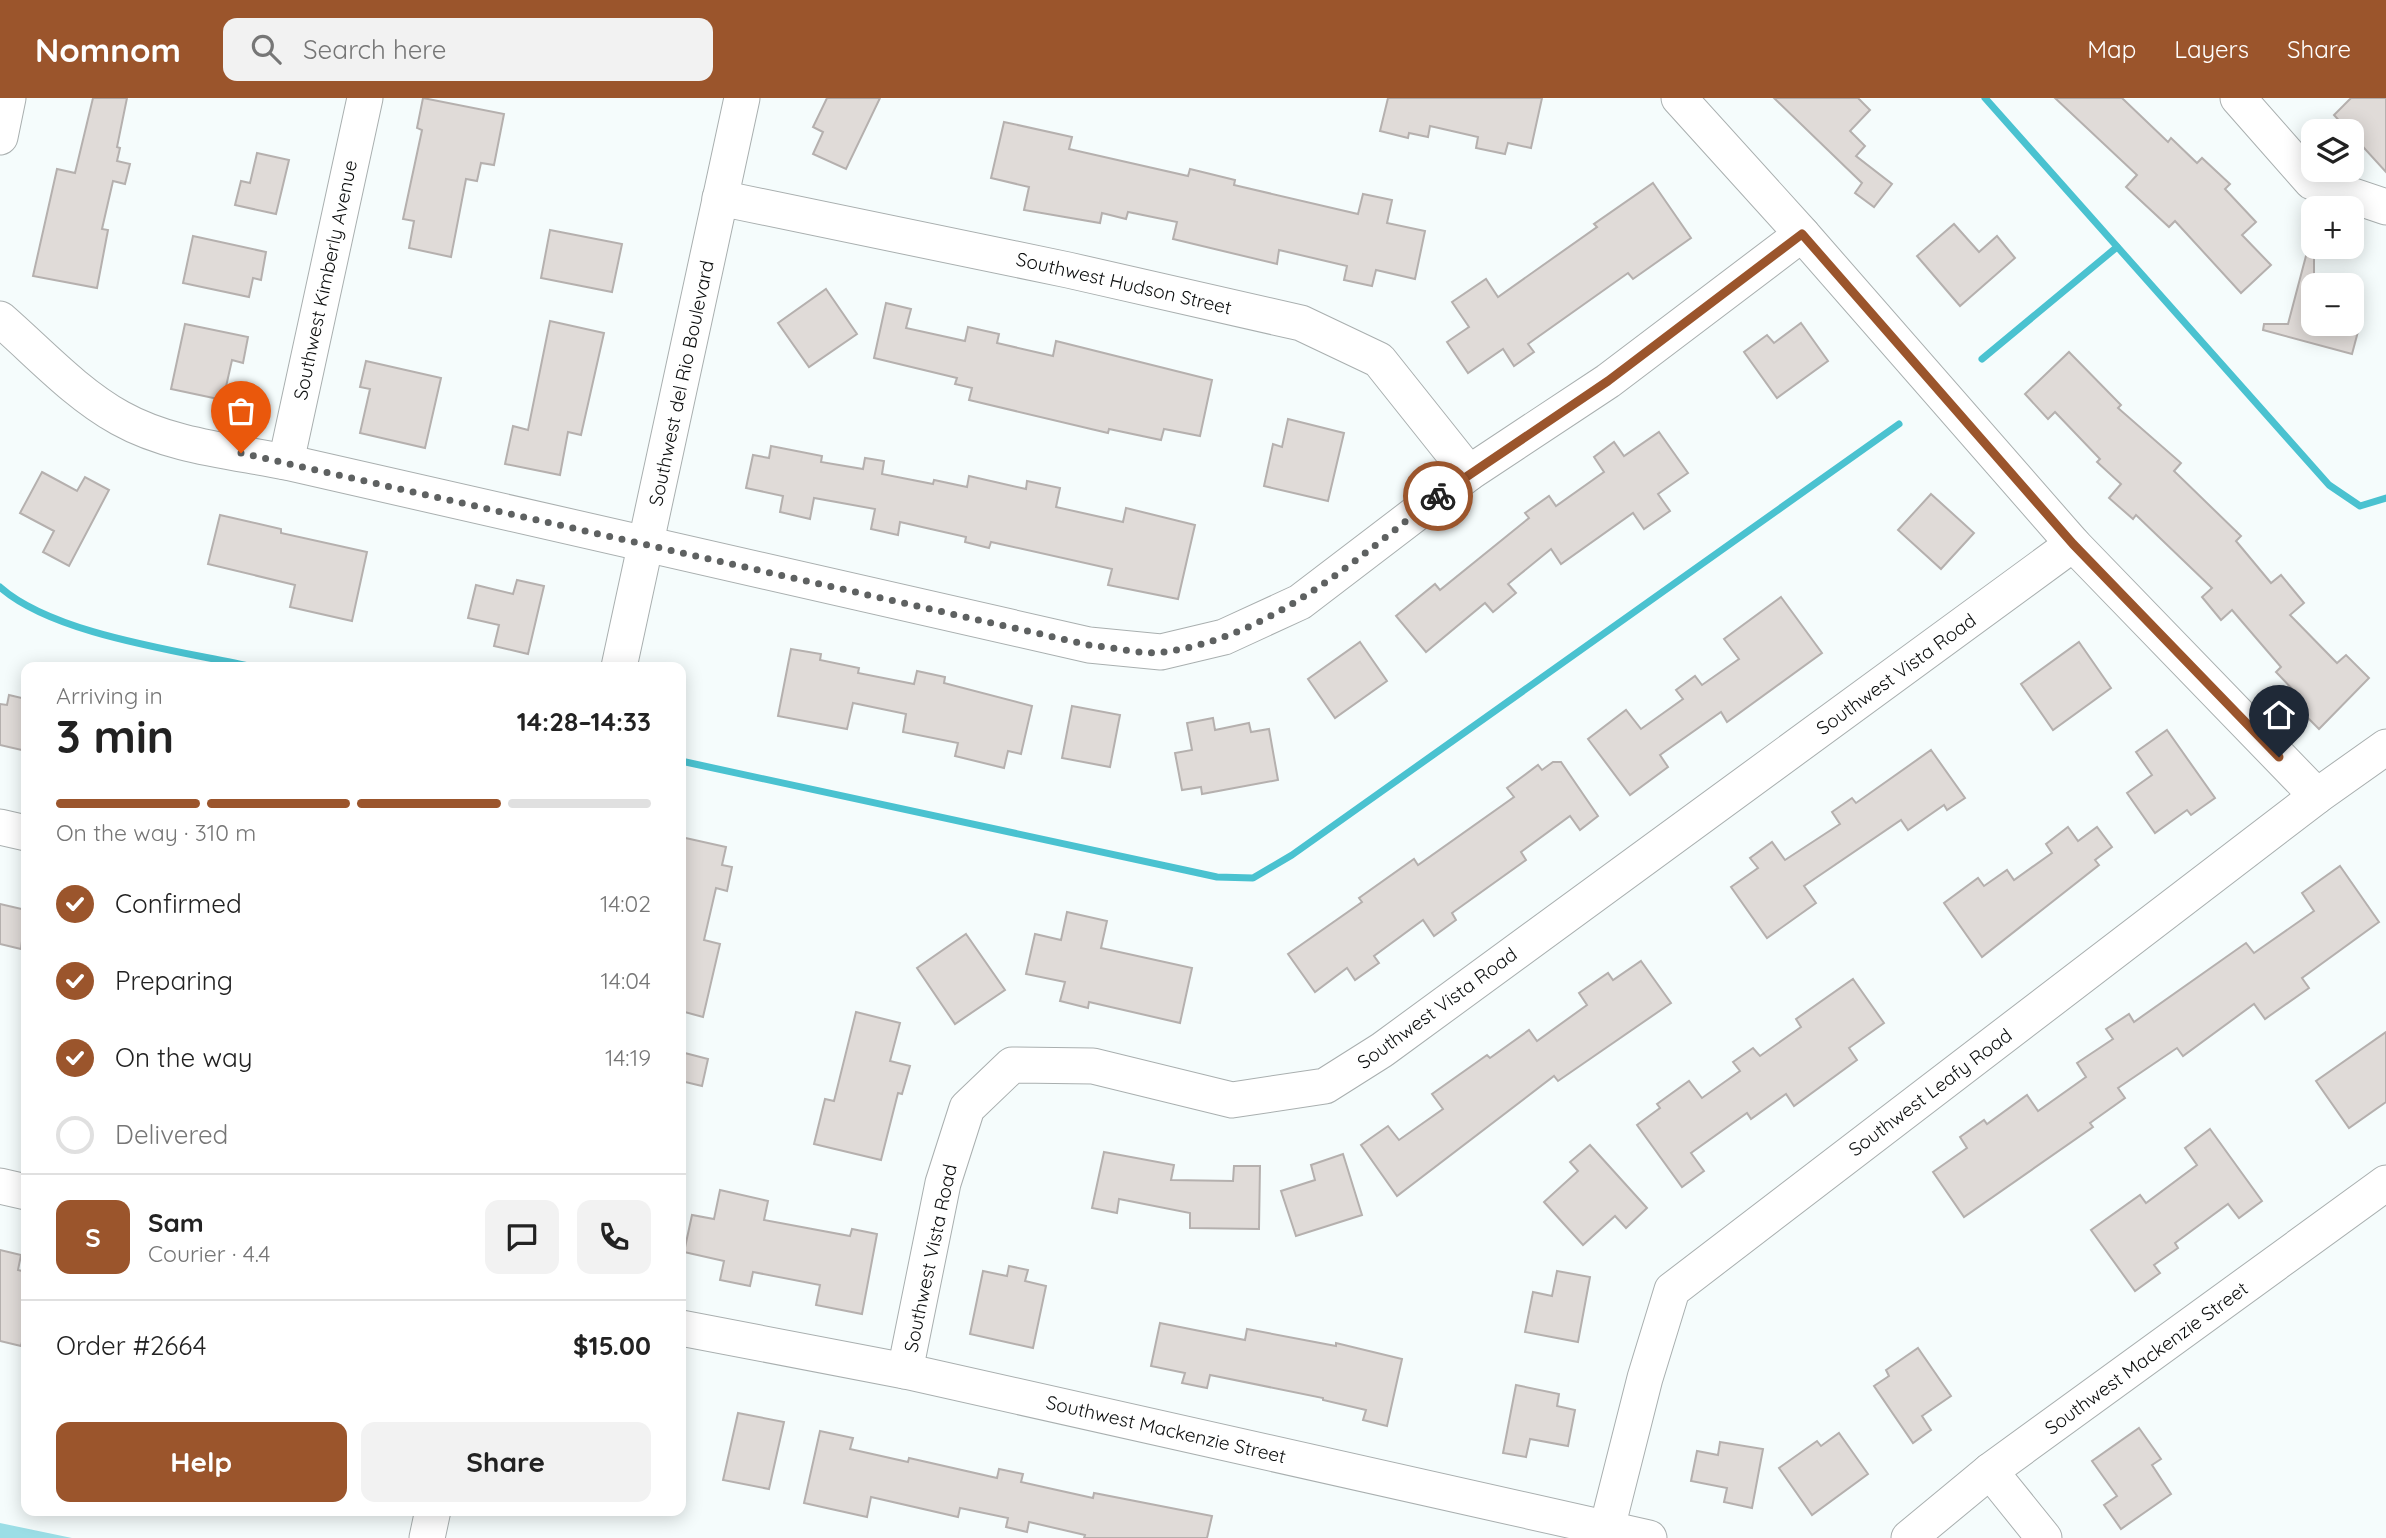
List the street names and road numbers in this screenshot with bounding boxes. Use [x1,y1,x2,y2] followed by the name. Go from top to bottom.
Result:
[288,158,362,402] street label: Southwest Kimberly Avenue
[1014,247,1234,319] street label: Southwest Hudson Street
[643,258,719,508] street label: Southwest del Rio Boulevard
[1811,608,1981,740] street label: Southwest Vista Road
[1352,942,1522,1074] street label: Southwest Vista Road
[1844,1023,2016,1161] street label: Southwest Leafy Road
[898,1162,962,1354] street label: Southwest Vista Road
[2040,1276,2252,1440] street label: Southwest Mackenzie Street
[1044,1390,1288,1468] street label: Southwest Mackenzie Street

